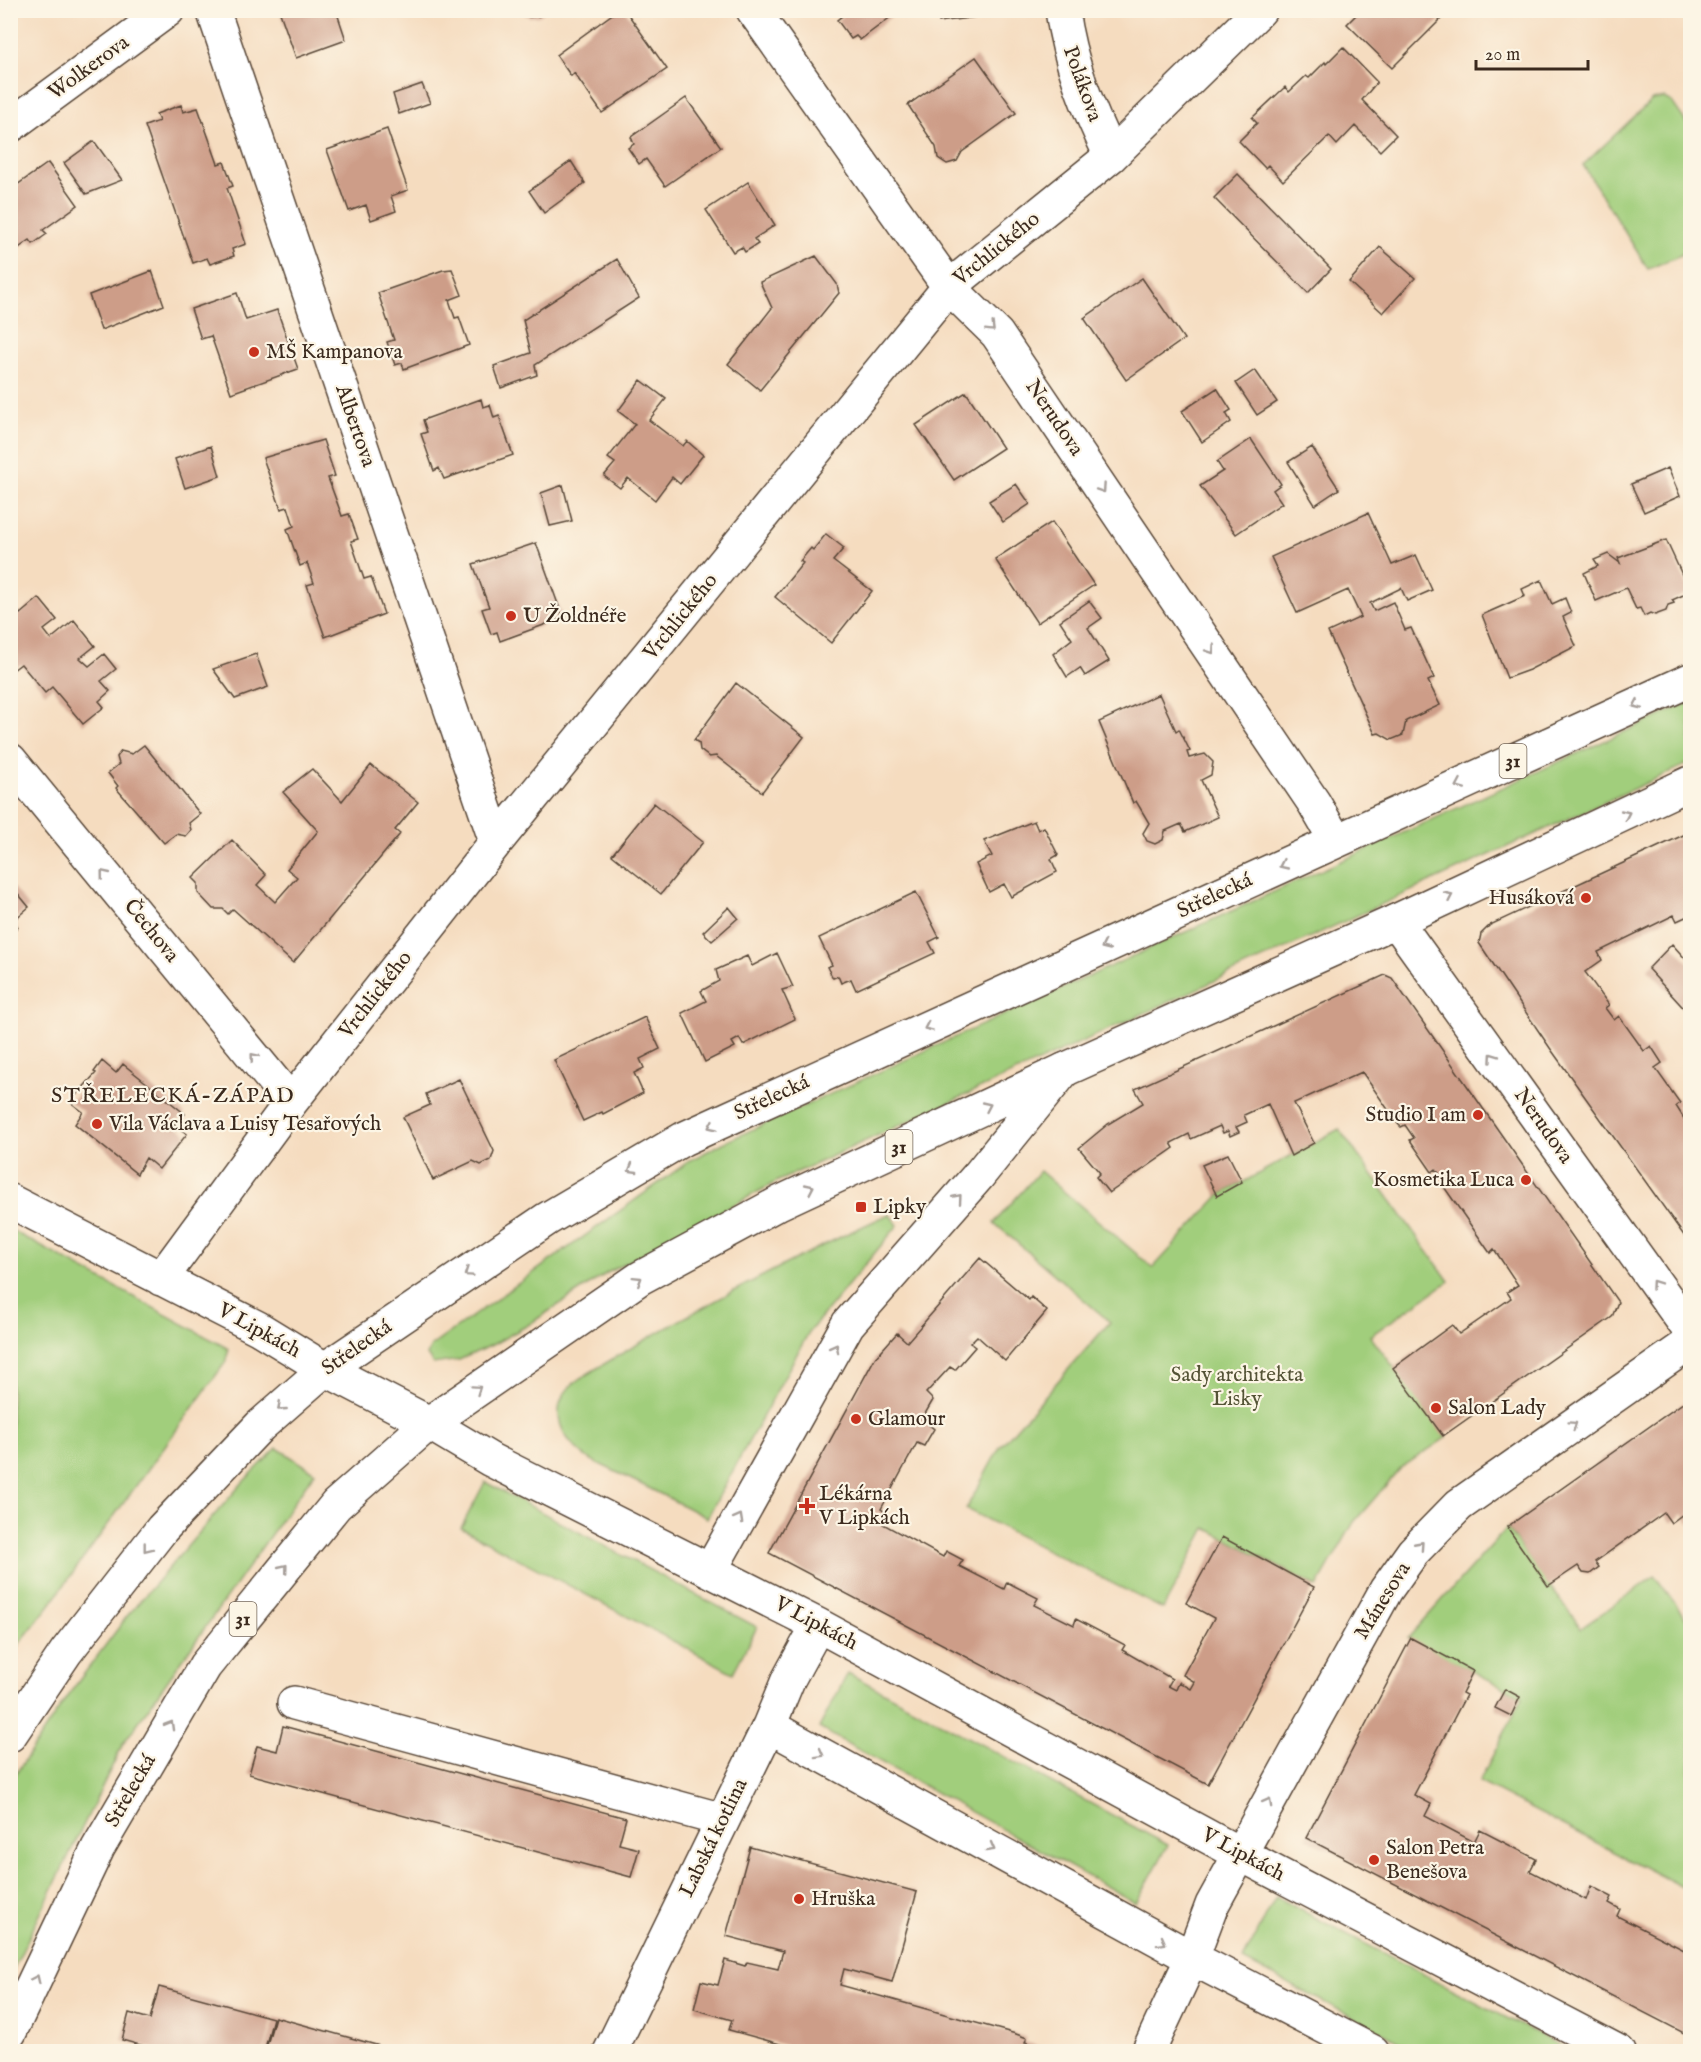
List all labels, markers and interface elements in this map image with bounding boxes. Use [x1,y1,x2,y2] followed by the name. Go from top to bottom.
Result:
[43,29,136,106] street label: Wolkerova
[1476,33,1588,71] scale bar
[1056,43,1108,126] street label: Polákova
[1485,44,1520,67] text: 20 m
[947,206,1046,293] street label: Vrchlického
[984,321,995,332] one-way arrow
[266,338,404,366] place label: MŠ Kampanova
[247,345,261,359] marker: MŠ Kampanova
[1019,375,1090,462] street label: Nerudova
[328,380,382,472] street label: Albertova
[1095,482,1106,493] one-way arrow
[637,568,724,667] street label: Vrchlického
[523,603,627,630] place label: U Žoldnéře
[504,609,518,623] marker: U Žoldnéře
[1204,644,1215,655] one-way arrow
[1633,697,1644,709] one-way arrow
[1500,744,1526,778] road number: 31
[1455,778,1466,790] one-way arrow
[1619,809,1630,821] one-way arrow
[1278,858,1289,870] one-way arrow
[1173,866,1258,925] street label: Střelecká
[100,869,111,880] one-way arrow
[1488,885,1575,912] place label: Husáková
[1579,891,1593,905] marker: Husáková
[1443,892,1454,904] one-way arrow
[117,893,186,969] street label: Čechova
[1101,939,1112,951] one-way arrow
[333,946,419,1045] street label: Vrchlického
[923,1020,934,1032] one-way arrow
[250,1052,261,1063] one-way arrow
[1489,1053,1500,1064] one-way arrow
[730,1068,815,1127] street label: Střelecká
[51,1082,295,1110] district label: STŘELECKÁ-ZÁPAD
[1507,1083,1579,1170] street label: Nerudova
[981,1101,992,1113] one-way arrow
[1366,1102,1466,1129] place label: Studio I am
[1471,1108,1485,1122] marker: Studio I am
[108,1111,381,1138] place label: Vila Václava a Luisy Tesařových
[90,1117,104,1131] marker: Vila Václava a Luisy Tesařových
[707,1118,718,1130] one-way arrow
[886,1130,912,1164] road number: 31
[628,1161,638,1173] one-way arrow
[1373,1167,1515,1194] place label: Kosmetika Luca
[1519,1173,1533,1187] marker: Kosmetika Luca
[804,1183,815,1195] one-way arrow
[873,1194,927,1221] place label: Lipky
[951,1194,962,1205] one-way arrow
[854,1200,868,1214] marker: Lipky
[463,1266,474,1277] one-way arrow
[632,1275,642,1287] one-way arrow
[1651,1280,1662,1291] one-way arrow
[212,1297,305,1365] street label: V Lipkách
[317,1313,398,1382] street label: Střelecká
[828,1344,839,1354] one-way arrow
[1171,1362,1304,1413] park label: Sady architekta Lisky
[470,1385,481,1396] one-way arrow
[1448,1395,1547,1422] place label: Salon Lady
[277,1400,288,1411] one-way arrow
[1429,1401,1443,1415] marker: Salon Lady
[868,1406,946,1433] place label: Glamour
[849,1412,863,1426] marker: Glamour
[1567,1421,1578,1432] one-way arrow
[818,1481,910,1532] place label: Lékárna V Lipkách
[800,1499,814,1513] marker: Lékárna V Lipkách
[732,1514,743,1524] one-way arrow
[143,1541,154,1552] one-way arrow
[1413,1541,1424,1551] one-way arrow
[1349,1556,1418,1645] street label: Mánesova
[277,1564,288,1575] one-way arrow
[769,1590,862,1657] street label: V Lipkách
[230,1602,256,1636] road number: 31
[163,1721,174,1731] one-way arrow
[814,1747,825,1758] one-way arrow
[99,1749,163,1832] street label: Střelecká
[674,1773,755,1902] street label: Labská kotlina
[1261,1798,1272,1809] one-way arrow
[1196,1821,1289,1888] street label: V Lipkách
[1386,1835,1485,1886] place label: Salon Petra Benešova
[985,1841,995,1852] one-way arrow
[1367,1853,1381,1867] marker: Salon Petra Benešova
[811,1886,876,1913] place label: Hruška
[792,1892,806,1906] marker: Hruška
[1156,1934,1167,1946] one-way arrow
[28,1975,40,1986] one-way arrow

